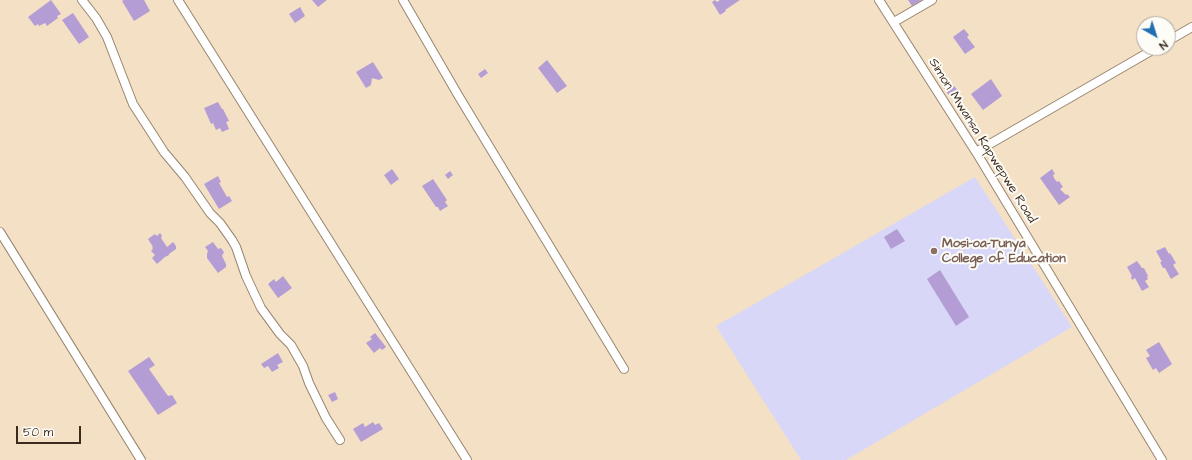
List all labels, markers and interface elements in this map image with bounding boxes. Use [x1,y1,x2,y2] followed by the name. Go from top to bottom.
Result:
[1136,16,1176,56] north arrow
[1156,37,1171,53] text: N
[925,56,1039,226] street label: Simon Mwansa Kapwepwe Road
[942,236,1066,267] place label: Mosi-oa-Tunya College of Education
[929,246,939,256] marker: Mosi-oa-Tunya College of Education
[18,418,83,444] scale bar
[23,424,53,441] text: 50 m

